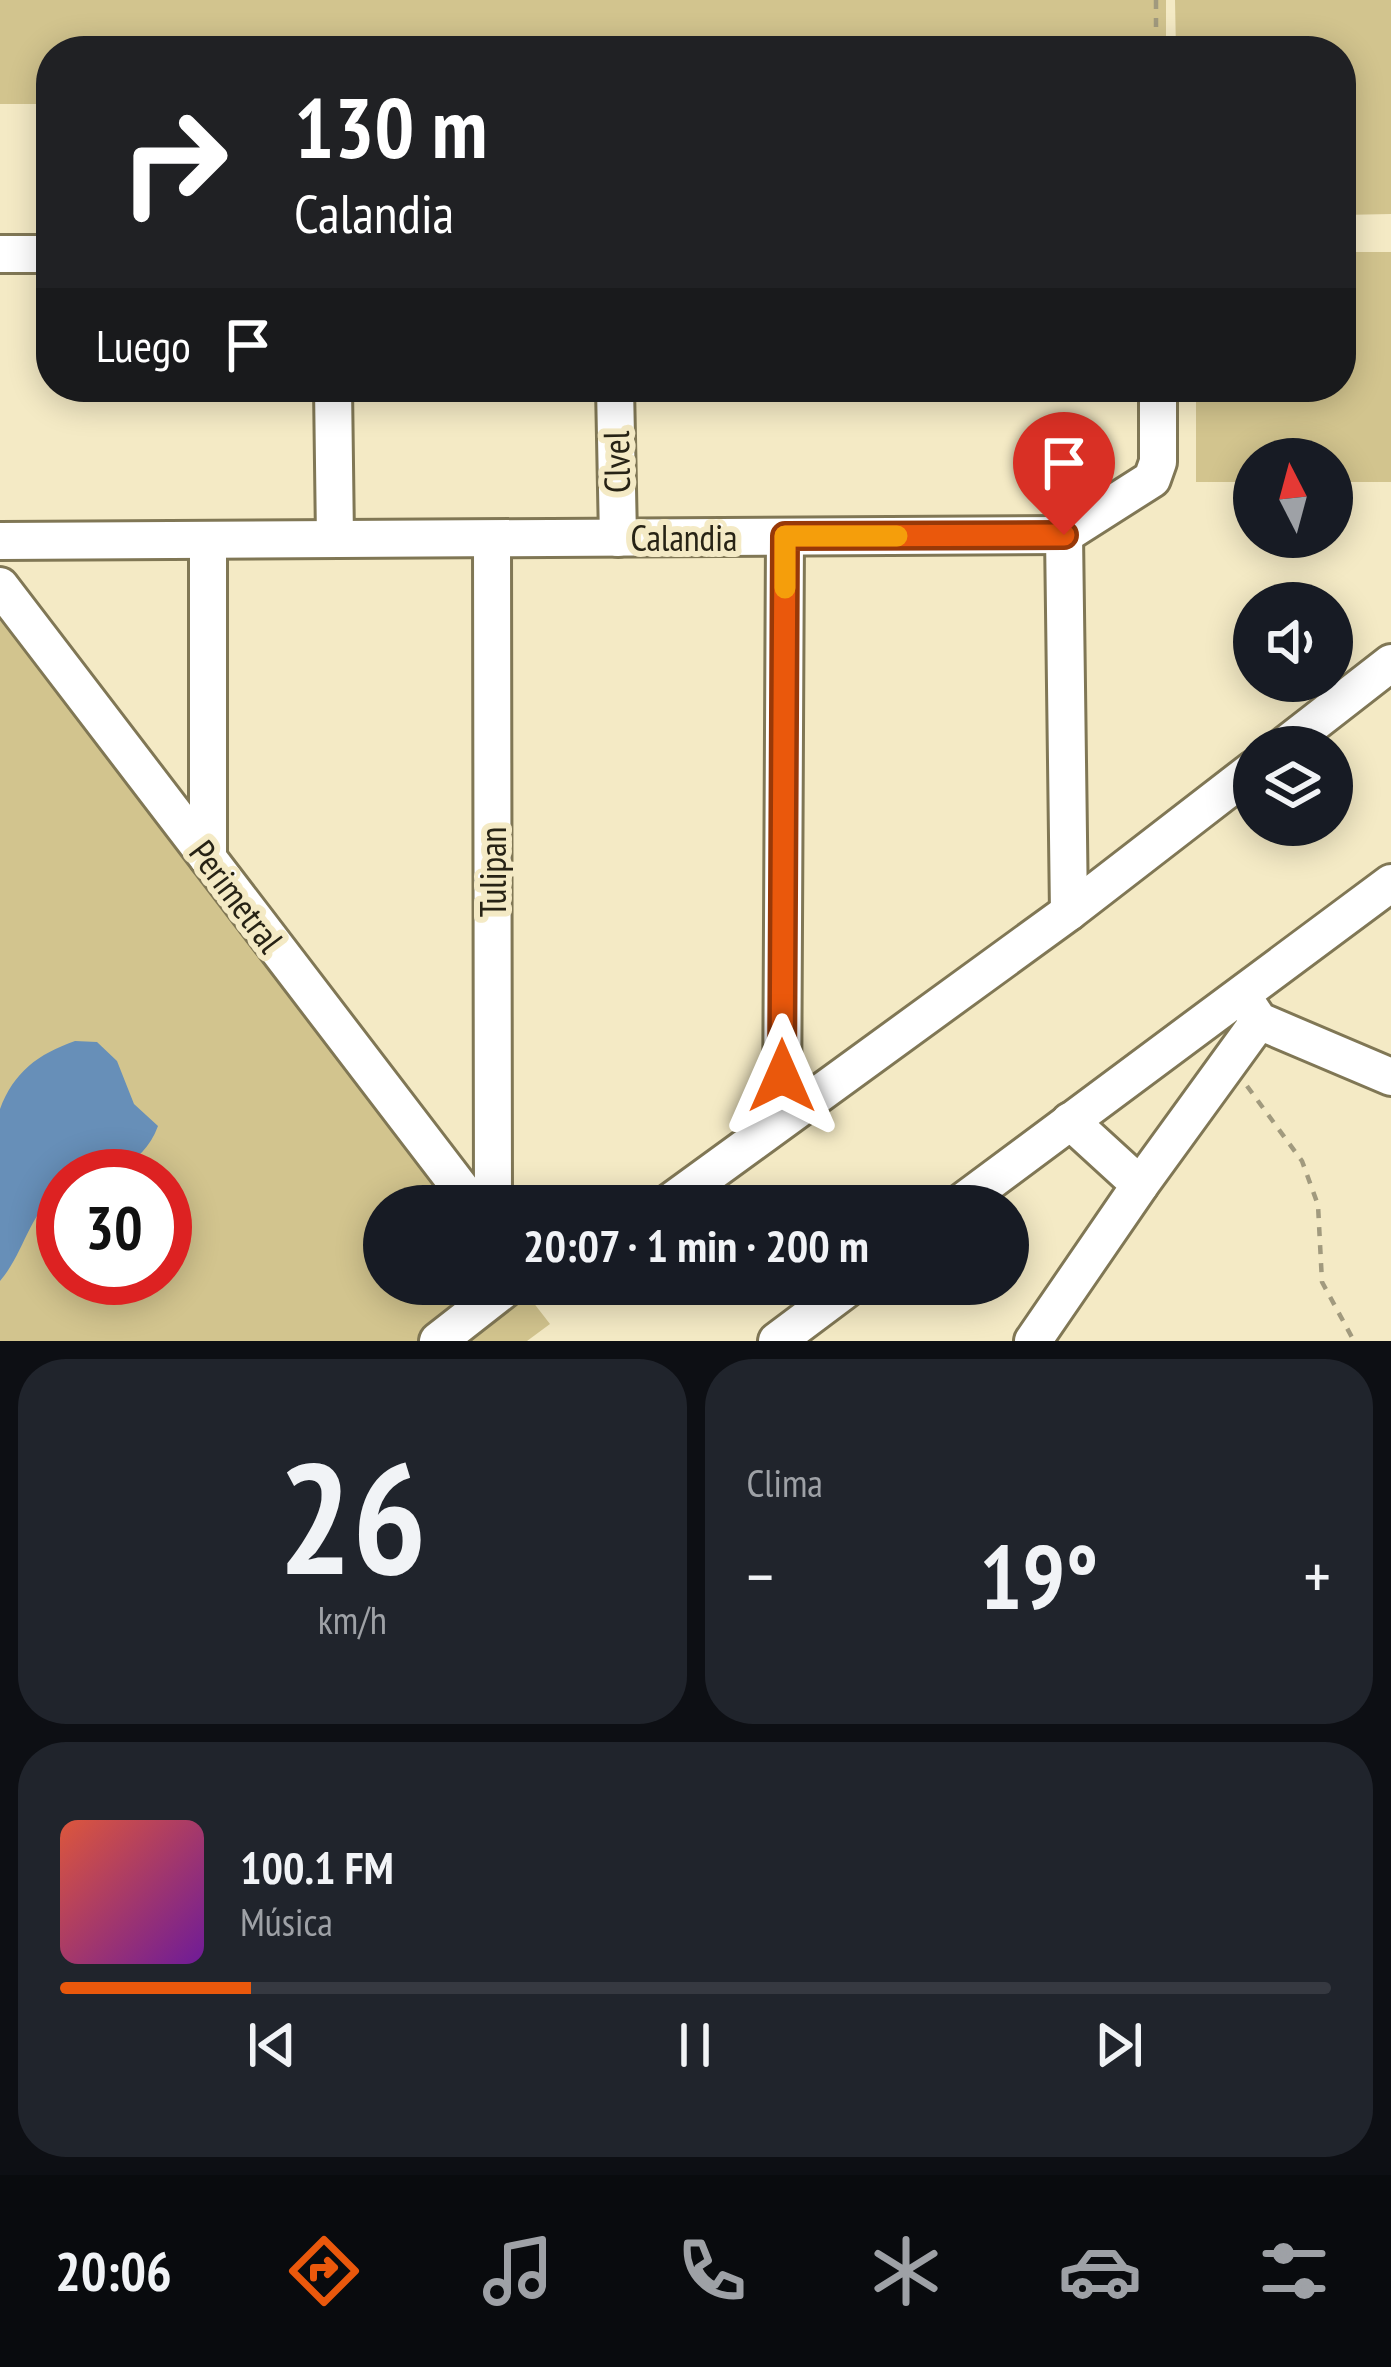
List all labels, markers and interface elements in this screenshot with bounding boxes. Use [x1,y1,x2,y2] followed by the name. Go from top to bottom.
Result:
[294,72,487,181] text: 130 m
[96,84,252,240] icon: right
[294,178,454,248] text: Calandia
[215,312,281,378] icon: arrive
[96,316,191,374] text: Luego
[1013,412,1115,535] pin
[592,430,640,493] street label: Clvel
[1031,430,1097,496] icon: arrive
[1233,438,1353,558] north arrow
[1233,438,1353,846] map controls
[631,514,737,561] street label: Calandia
[1233,582,1353,702] button: sound
[1233,726,1353,846] button: layers
[469,827,516,917] street label: Tulipan
[180,831,295,962] street label: Perimetral
[719,1013,845,1139] position arrow
[36,1149,192,1305] speed limit sign: 30
[523,1216,869,1274] text: 20:07 · 1 min · 200 m
[278,1415,427,1617] text: 26
[747,1457,823,1508] text: Clima
[979,1517,1098,1634] text: 19°
[747,1533,774,1618] text: −
[1304,1533,1331,1618] text: +
[318,1594,387,1645] text: km/h
[240,1838,394,1896] text: 100.1 FM
[240,1896,333,1947] text: Música
[239,2012,305,2078] icon: previous
[662,2012,728,2078] icon: pause
[1086,2012,1152,2078] icon: next
[282,2229,366,2313] icon: directions
[476,2229,560,2313] icon: music
[670,2229,754,2313] icon: phone
[864,2229,948,2313] icon: climate
[1058,2229,1142,2313] icon: car
[1252,2229,1336,2313] icon: filters
[55,2236,172,2306] text: 20:06

